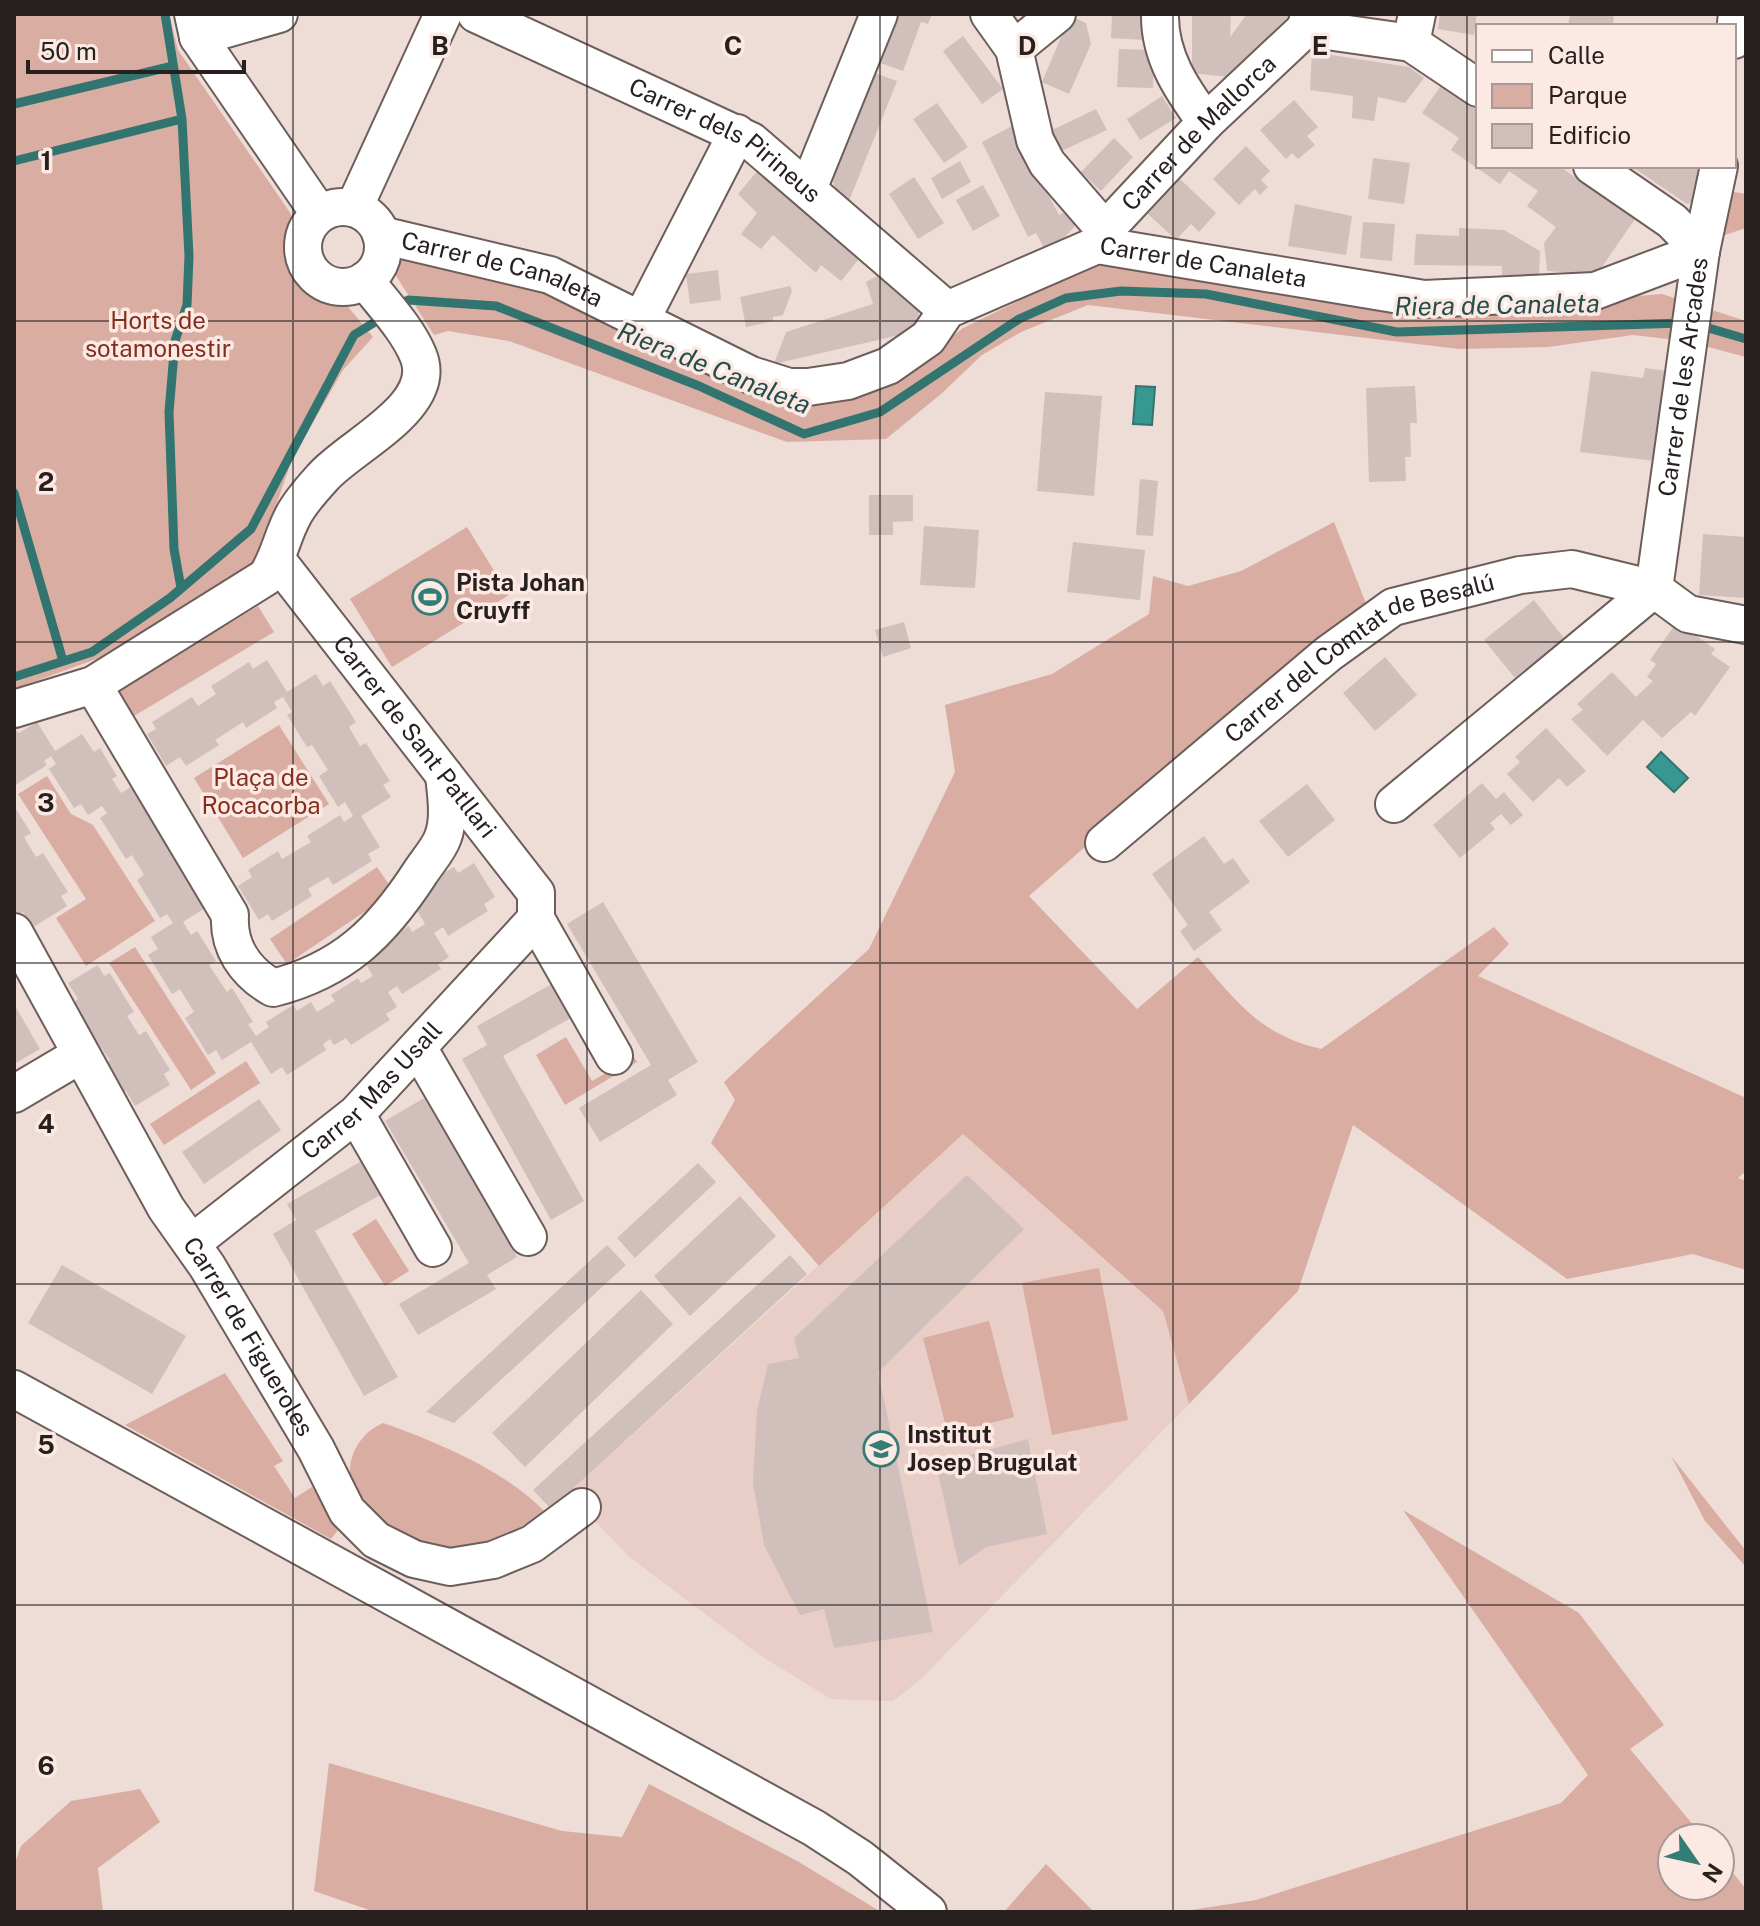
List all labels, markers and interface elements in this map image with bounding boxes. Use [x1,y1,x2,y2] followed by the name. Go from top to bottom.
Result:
[28,24,244,74] scale bar
[1476,24,1736,168] legend
[431,30,449,61] text: B
[724,30,742,61] text: C
[1018,30,1036,61] text: D
[1312,30,1328,61] text: E
[40,37,97,65] text: 50 m
[1548,41,1605,69] text: Calle
[1115,49,1281,216] street label: Carrer de Mallorca
[625,72,827,208] street label: Carrer dels Pirineus
[1548,81,1627,109] text: Parque
[1548,121,1631,149] text: Edificio
[40,145,52,176] text: 1
[399,225,608,312] street label: Carrer de Canaleta
[1098,231,1309,292] street label: Carrer de Canaleta
[1652,256,1713,498] street label: Carrer de les Arcades
[1394,287,1600,322] water label: Riera de Canaleta
[85,306,231,362] park label: Horts de sotamonestir
[613,315,815,420] water label: Riera de Canaleta
[38,466,54,497] text: 2
[1219,567,1497,748] street label: Carrer del Comtat de Besalú
[456,568,585,624] place label: Pista Johan Cruyff
[411,578,449,616] sports icon: Pista Johan Cruyff
[328,630,503,843] street label: Carrer de Sant Patllari
[202,763,320,819] park label: Plaça de Rocacorba
[37,787,55,818] text: 3
[295,1015,447,1165] street label: Carrer Mas Usall
[37,1108,55,1139] text: 4
[178,1231,320,1441] street label: Carrer de Figueroles
[907,1420,1077,1476] place label: Institut Josep Brugulat
[37,1429,55,1460] text: 5
[862,1430,900,1468] school or university icon: Institut Josep Brugulat
[37,1750,55,1781] text: 6
[1656,1822,1736,1902] north arrow
[1697,1859,1728,1888] text: N

